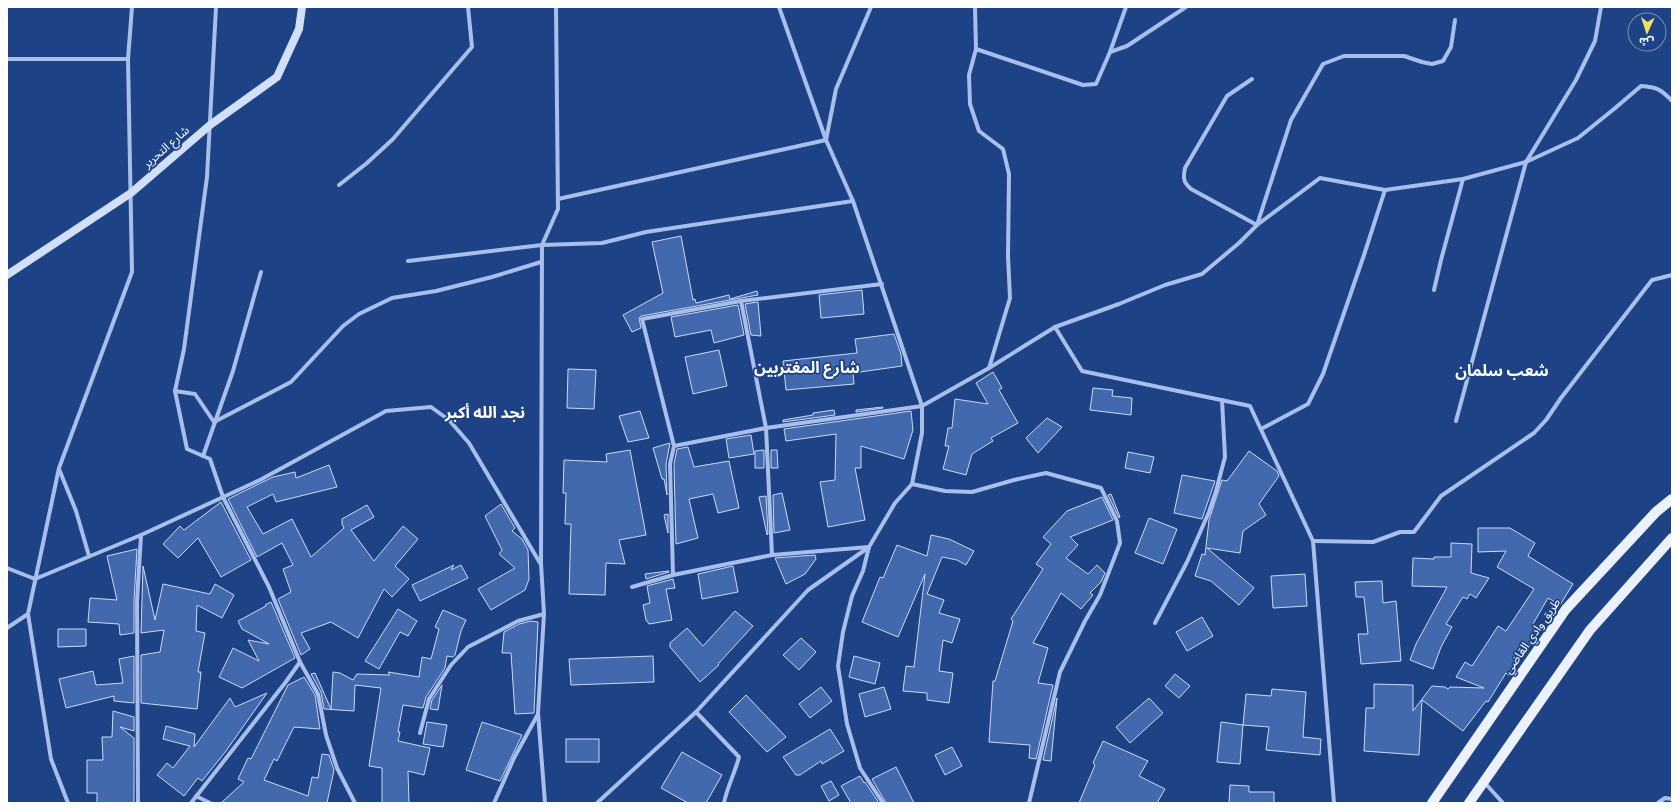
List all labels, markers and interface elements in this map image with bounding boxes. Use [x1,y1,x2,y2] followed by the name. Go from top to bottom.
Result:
[1627,12,1667,52] north arrow
[1639,35,1654,48] text: ش
[139,123,193,173] street label: شارع التحرير
[754,358,860,379] district label: شارع المغتربين
[1455,361,1549,381] district label: شعب سلمان
[444,403,525,423] district label: نجد الله أكبر
[1501,595,1566,678] street label: طريق وادي القاضي

